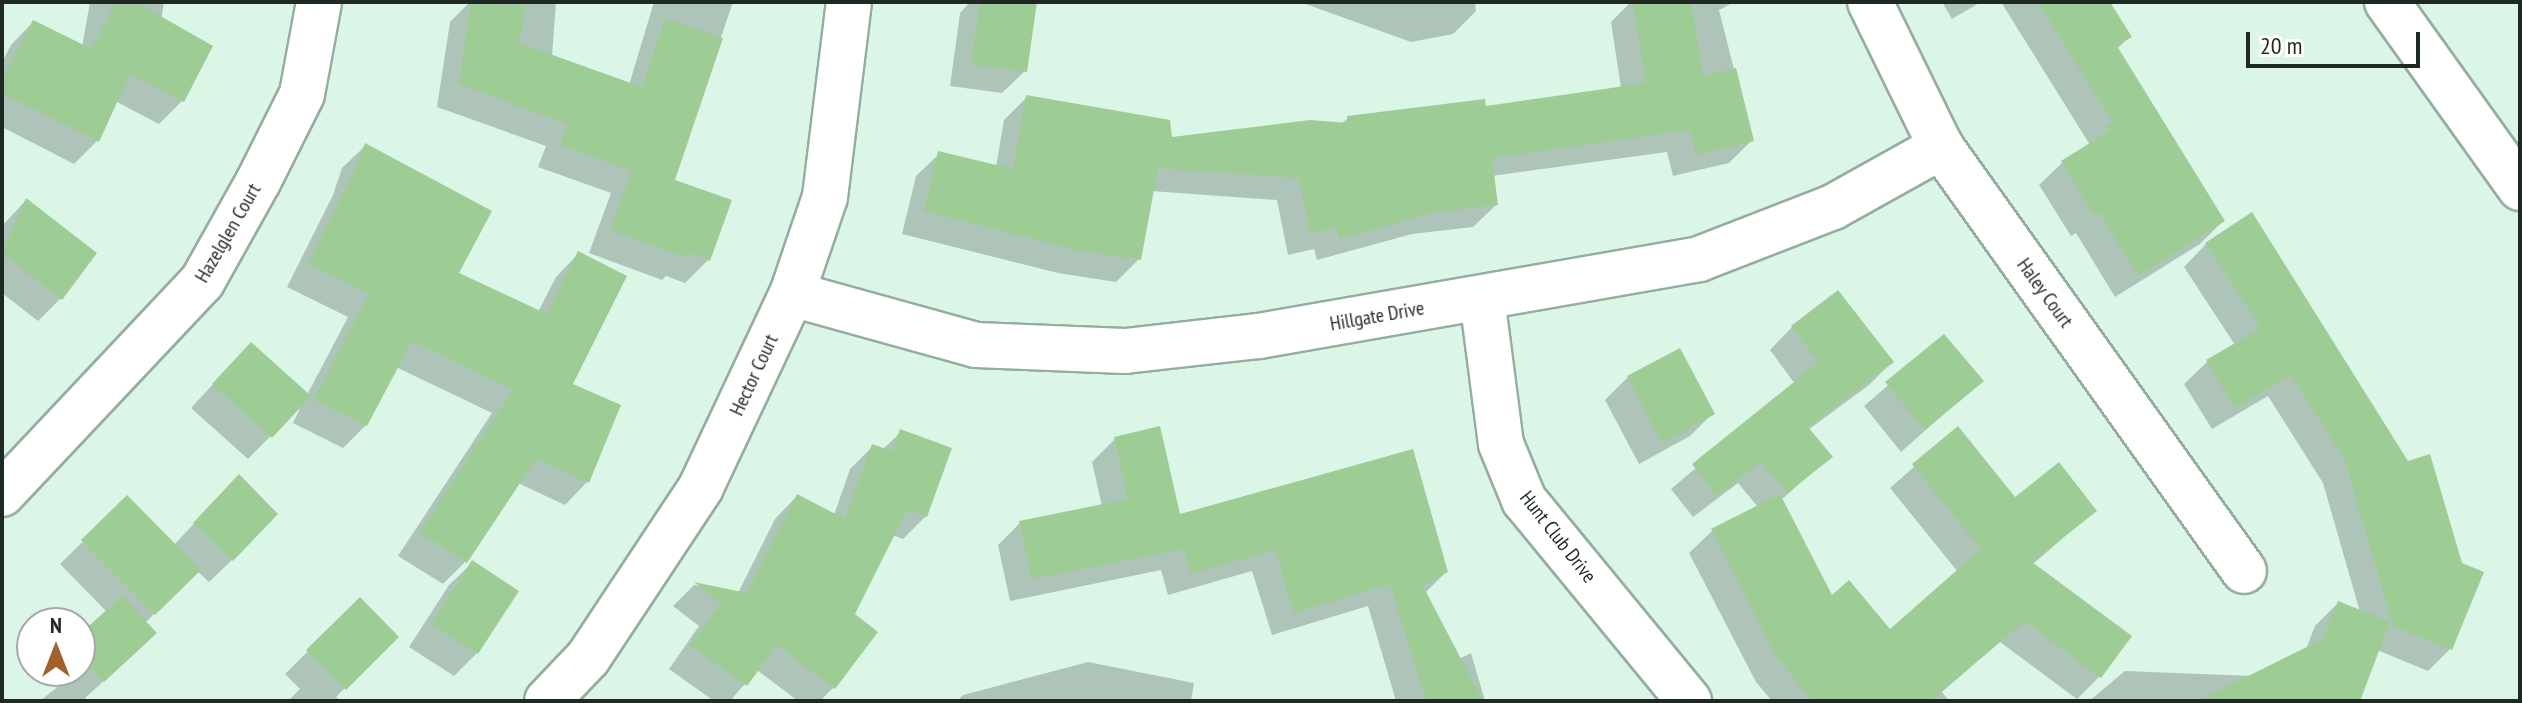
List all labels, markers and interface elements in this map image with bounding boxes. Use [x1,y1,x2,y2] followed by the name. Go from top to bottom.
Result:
[2250,16,2424,66] scale bar
[2260,30,2302,61] text: 20 m
[190,179,266,287] street label: Hazelglen Court
[2012,253,2078,333] street label: Haley Court
[1328,296,1426,336] street label: Hillgate Drive
[725,330,783,420] street label: Hector Court
[1515,486,1601,588] street label: Hunt Club Drive
[16,607,96,687] north arrow
[50,611,62,639] text: N

